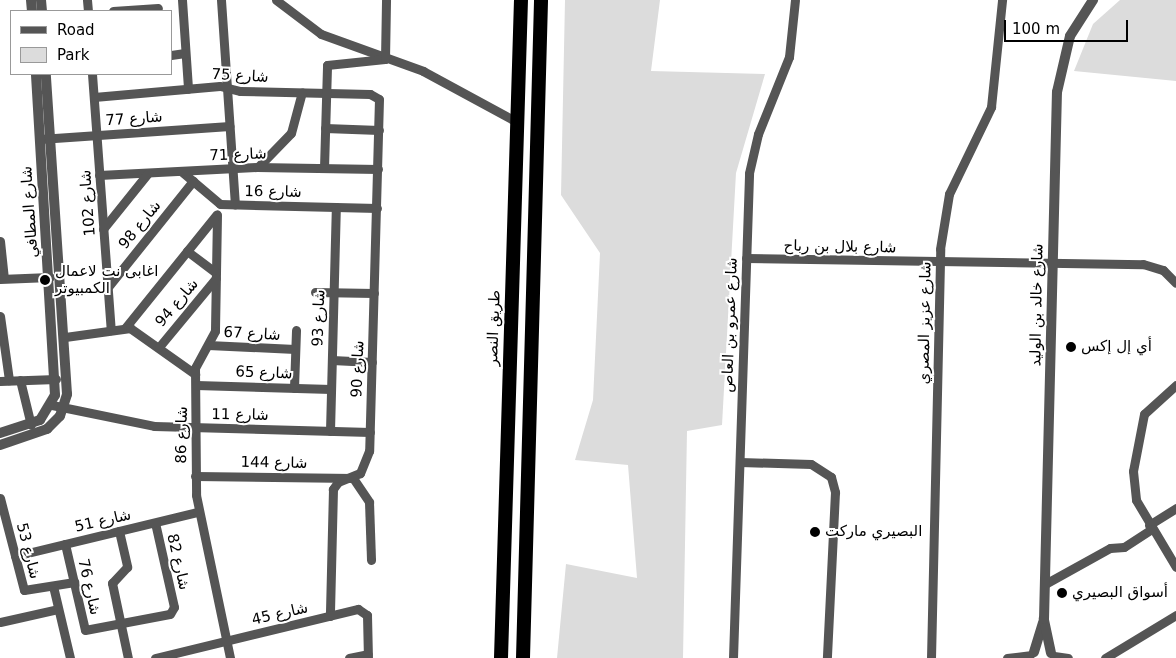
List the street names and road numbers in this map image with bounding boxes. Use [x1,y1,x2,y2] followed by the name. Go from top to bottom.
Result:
[211,66,269,86] street label: شارع 75
[105,108,163,130] street label: شارع 77
[209,145,267,165] street label: شارع 71
[18,165,42,259] street label: شارع المطافي
[77,169,99,237] street label: شارع 102
[244,183,302,201] street label: شارع 16
[115,197,165,253] street label: شارع 98
[783,237,897,257] street label: شارع بلال بن رباح
[1027,243,1047,367] street label: شارع خالد بن الوليد
[719,257,741,393] street label: شارع عمرو بن العاص
[915,261,935,385] street label: شارع عزيز المصري
[152,275,202,331] street label: شارع 94
[309,289,329,347] street label: شارع 93
[484,290,504,366] street label: طريق النصر
[223,324,281,344] street label: شارع 67
[348,340,368,398] street label: شارع 90
[235,363,293,383] street label: شارع 65
[173,406,191,464] street label: شارع 86
[211,406,269,424] street label: شارع 11
[240,453,308,473] street label: شارع 144
[73,506,133,536] street label: شارع 51
[12,521,44,581] street label: شارع 53
[163,532,193,592] street label: شارع 82
[74,557,104,617] street label: شارع 76
[250,599,310,629] street label: شارع 45

